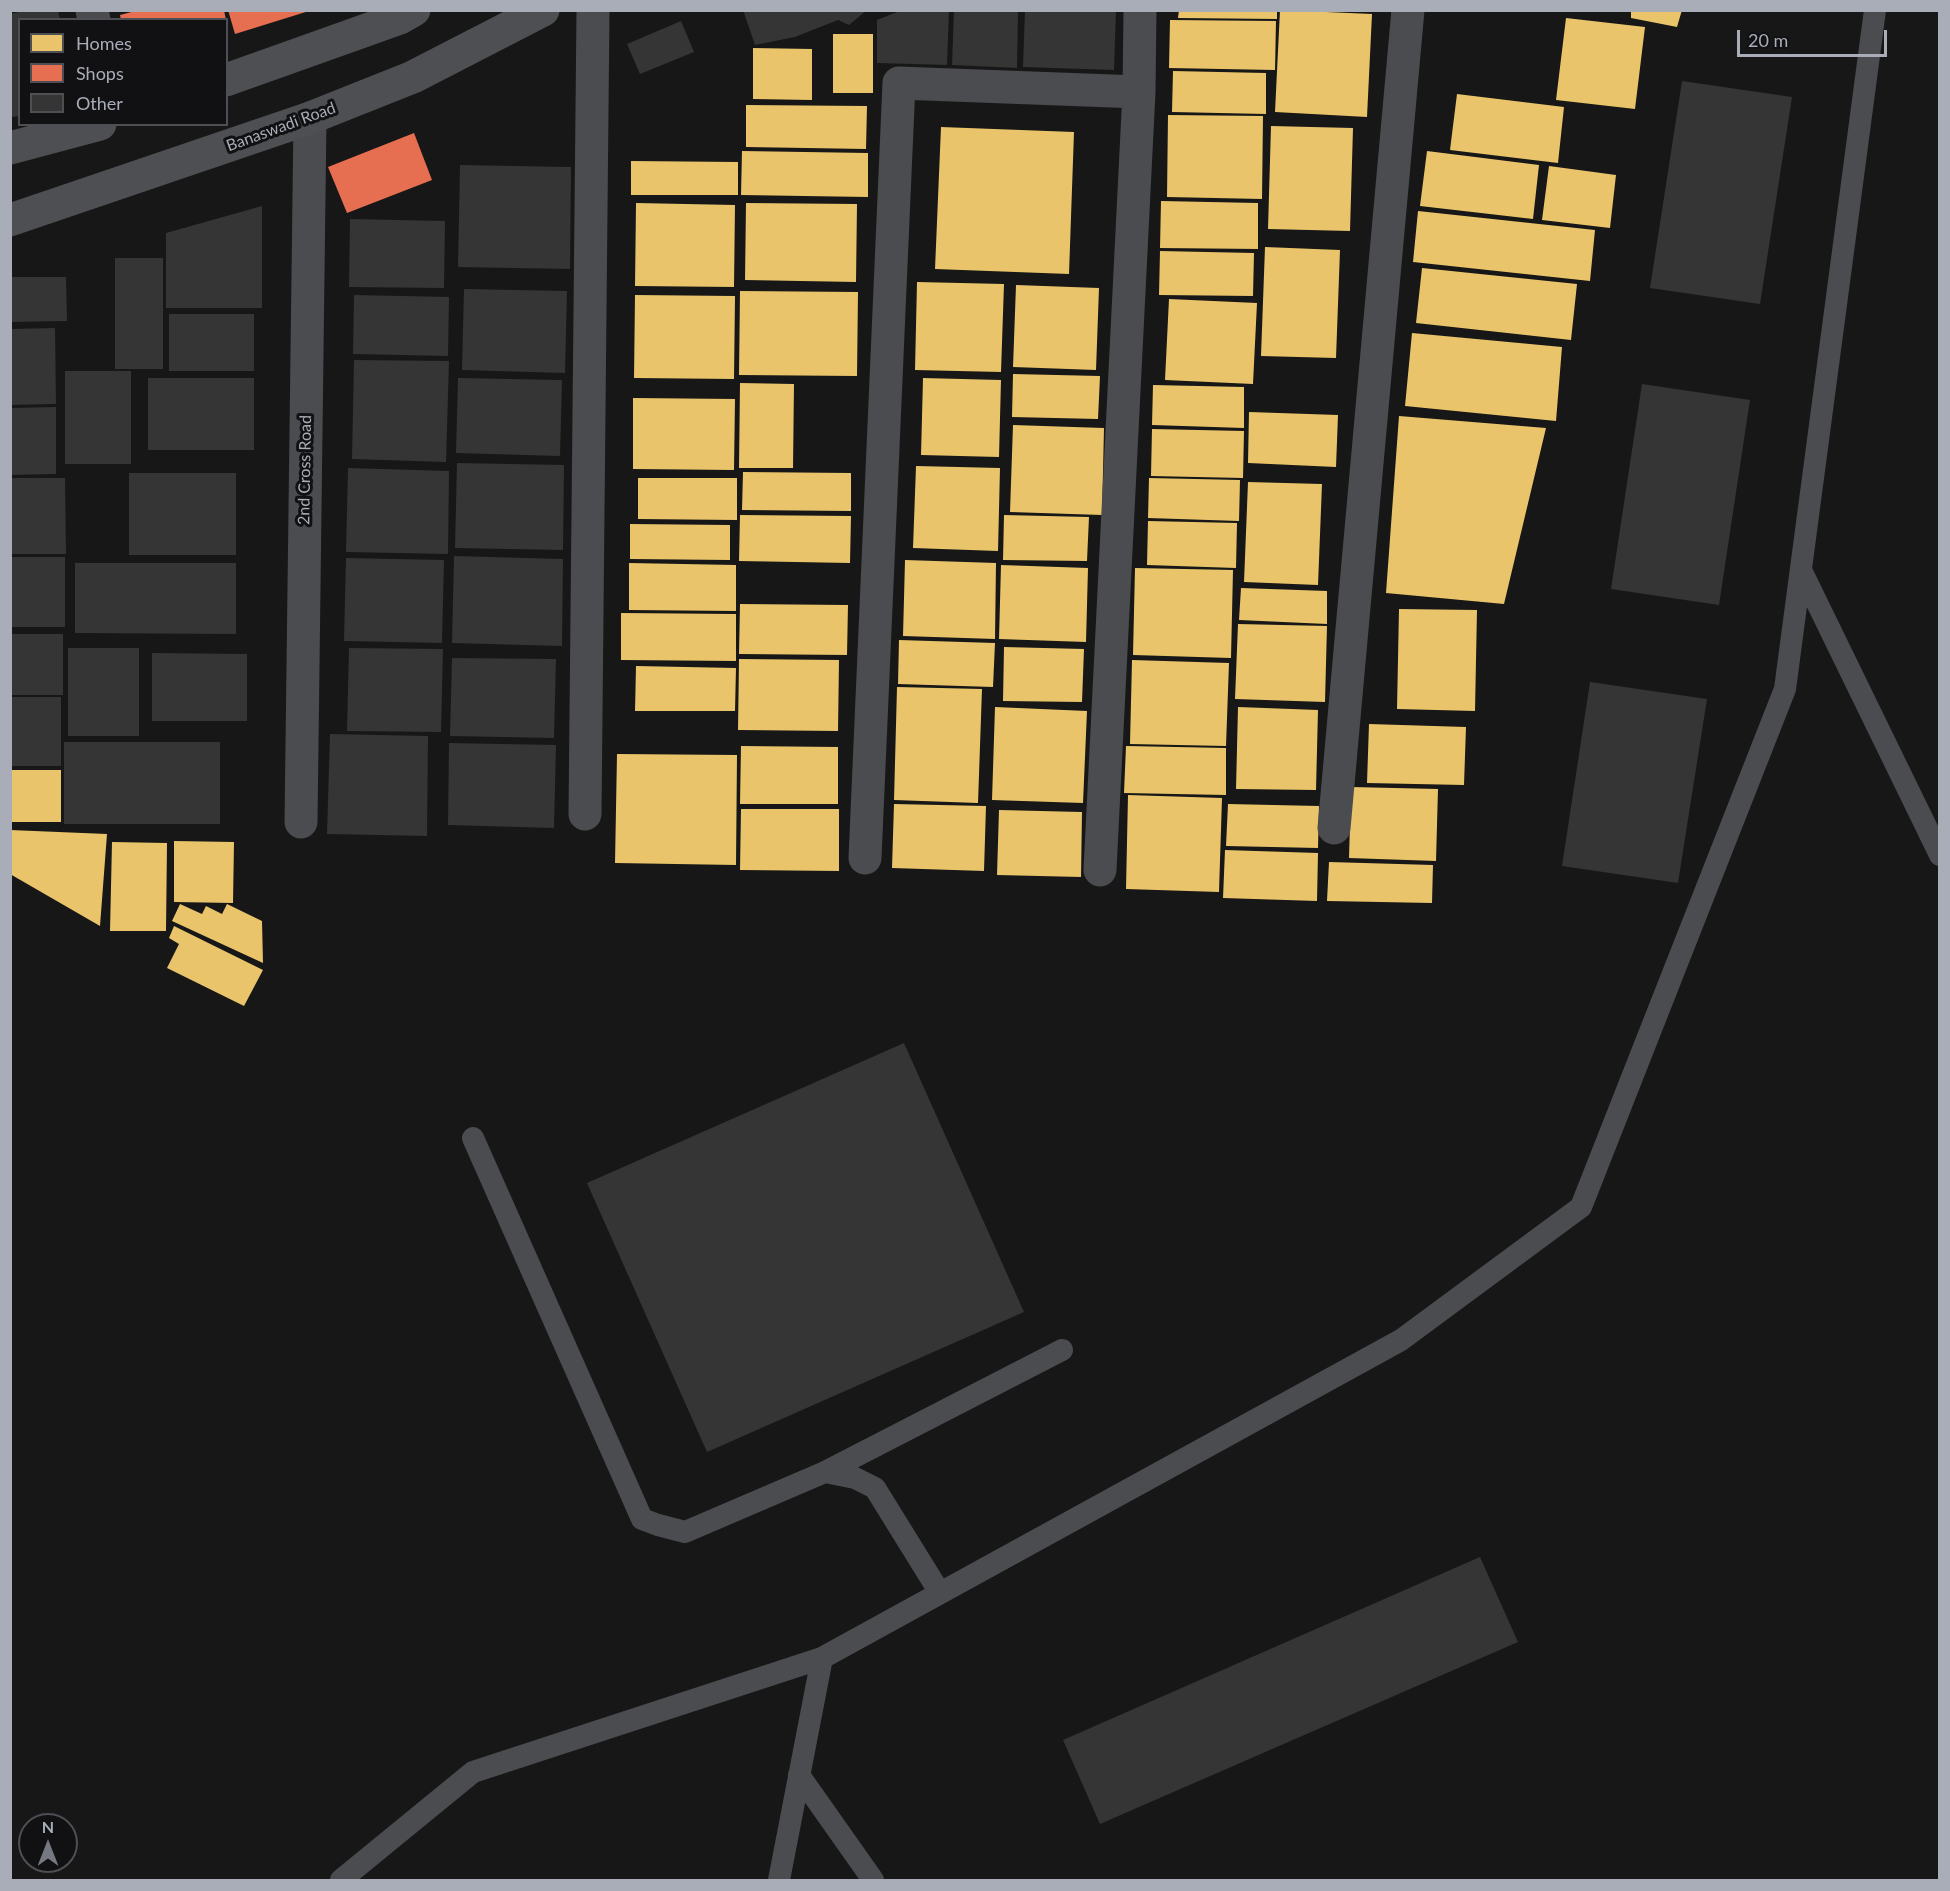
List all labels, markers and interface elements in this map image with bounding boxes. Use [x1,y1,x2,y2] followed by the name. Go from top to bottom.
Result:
[18,18,228,126] legend
[1740,18,1890,56] scale bar
[1748,29,1788,51] text: 20 m
[76,32,132,54] text: Homes
[76,62,124,84] text: Shops
[76,92,123,114] text: Other
[224,98,338,156] street label: Banaswadi Road
[294,415,316,525] street label: 2nd Cross Road
[18,1813,78,1873] north arrow
[42,1817,54,1836] text: N

